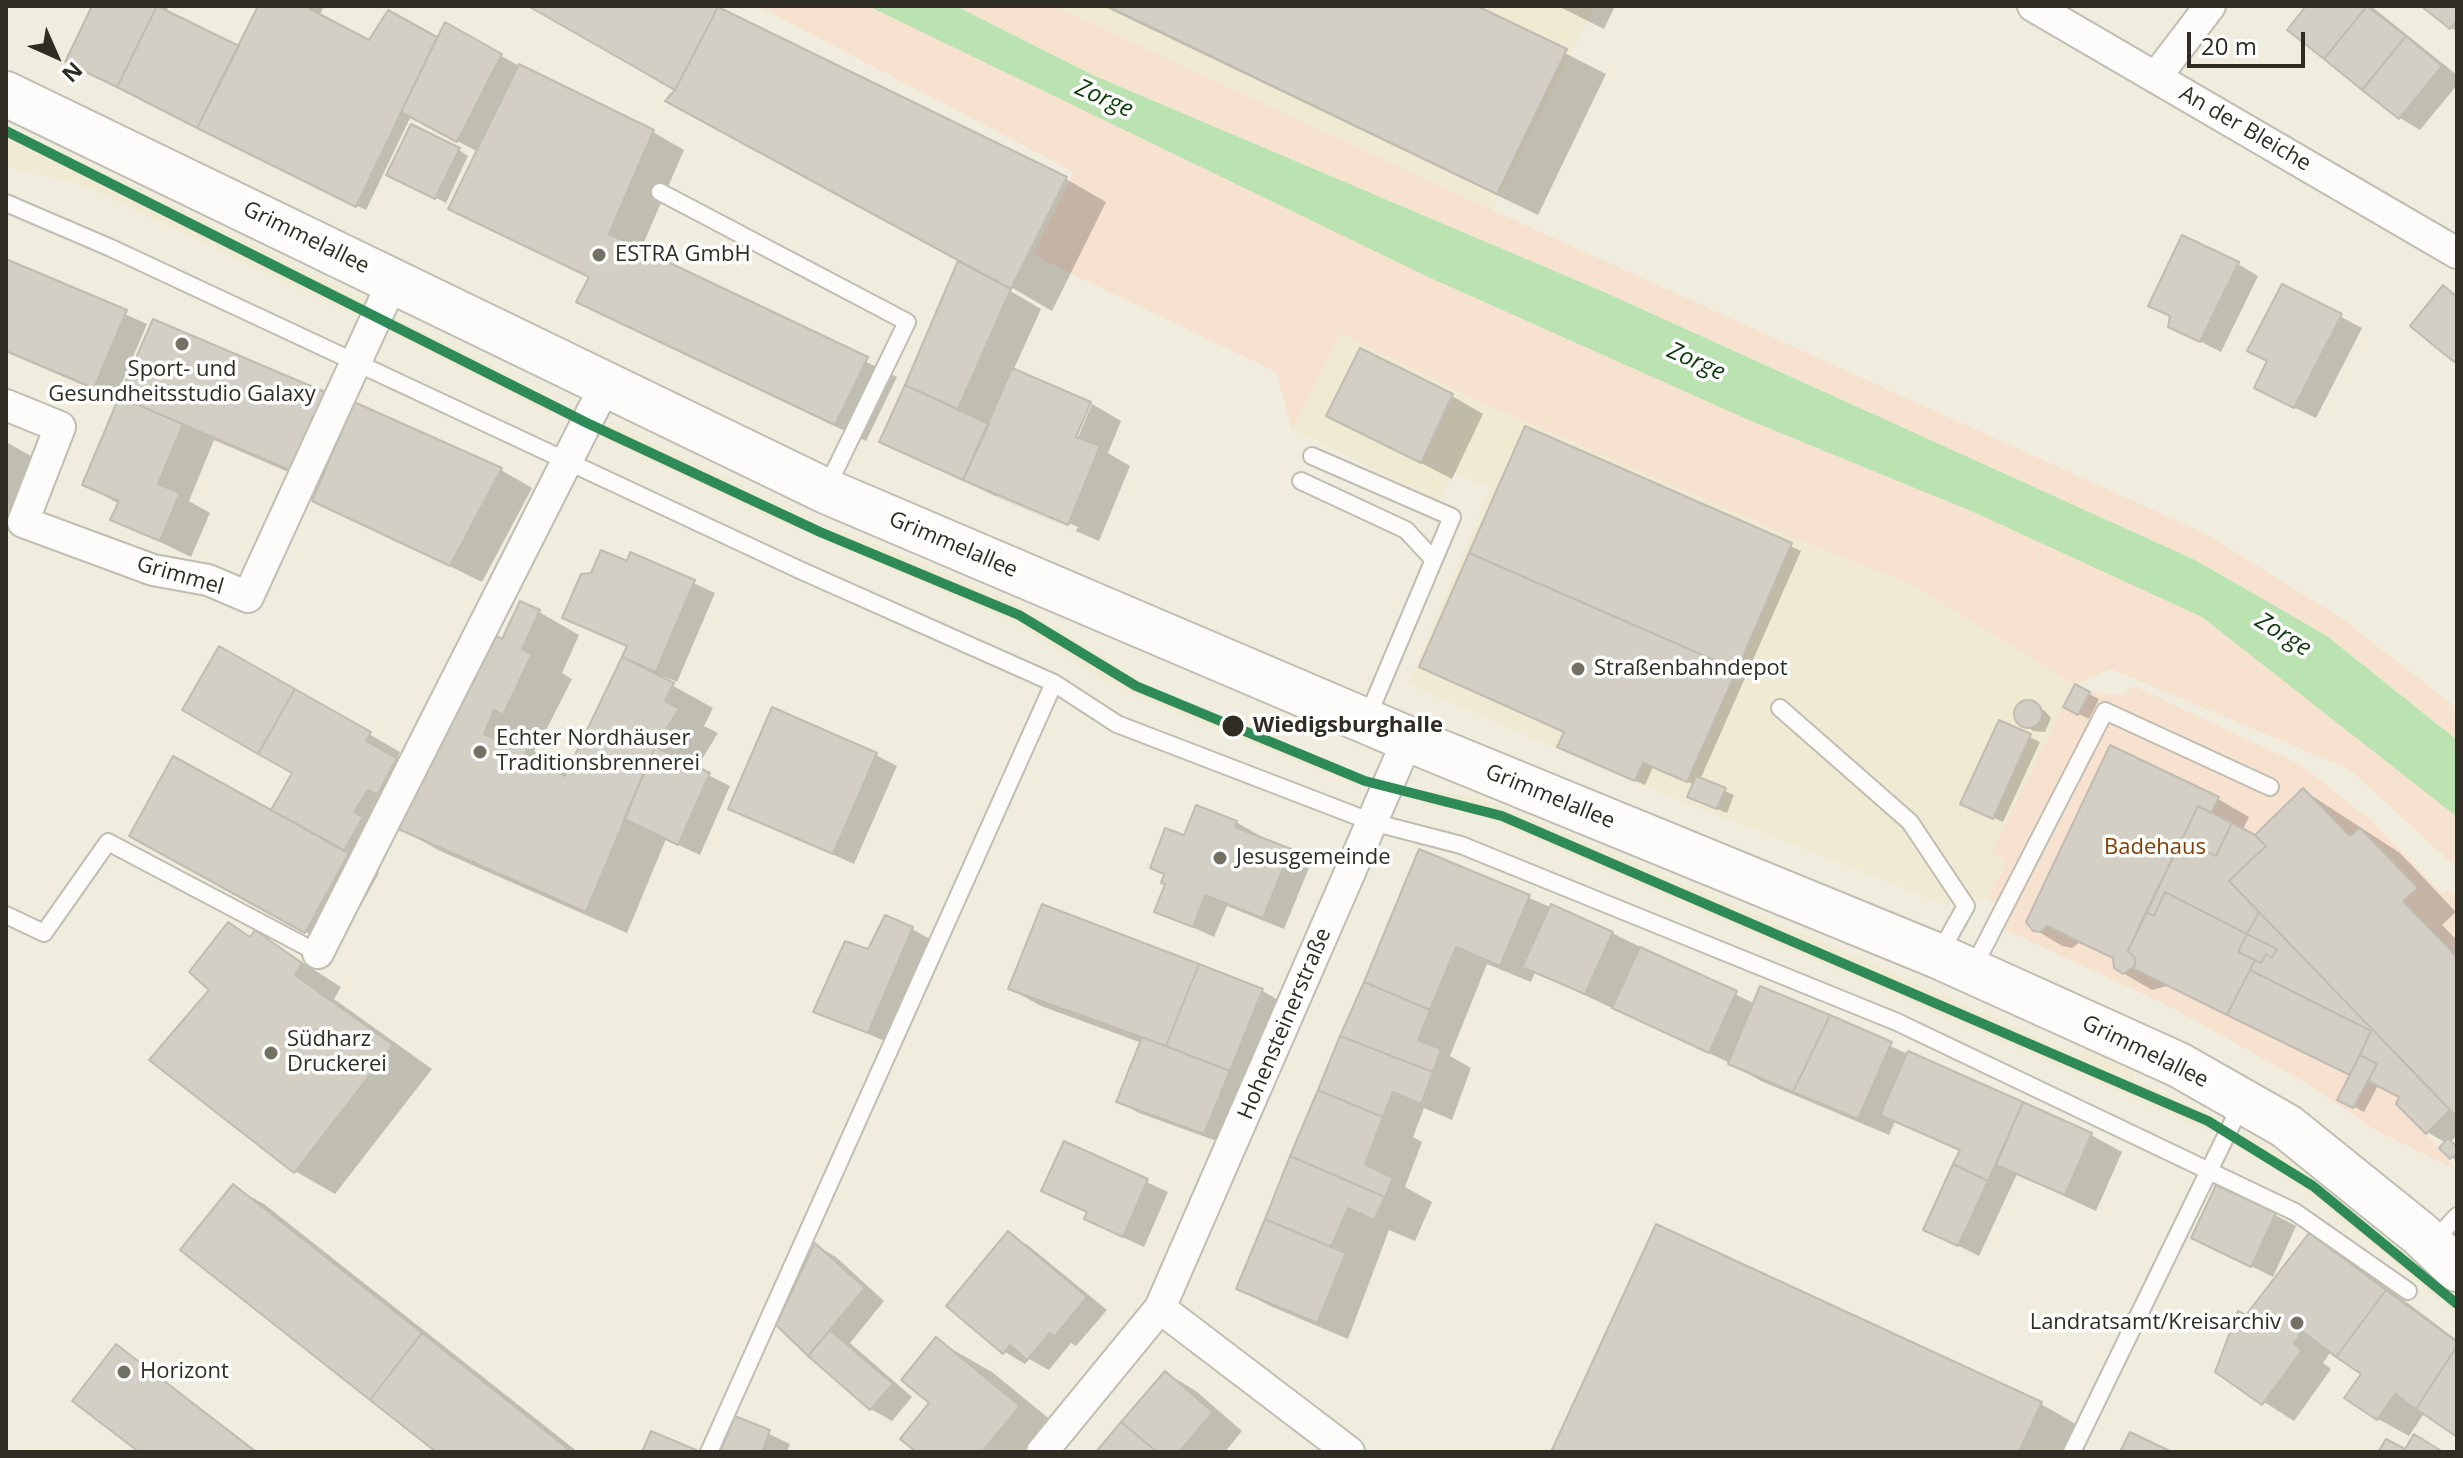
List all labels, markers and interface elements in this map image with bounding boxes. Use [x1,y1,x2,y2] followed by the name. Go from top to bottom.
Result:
[16,16,96,96] north arrow
[2191,16,2309,66] scale bar
[2201,29,2257,62] text: 20 m
[56,56,90,90] text: N
[1071,74,1137,124] water label: Zorge
[2174,81,2316,177] street label: An der Bleiche
[239,196,373,280] street label: Grimmelallee
[615,242,751,268] place label: ESTRA GmbH
[590,246,608,264] marker: ESTRA GmbH
[173,335,191,353] marker: Sport- und Gesundheitsstudio Galaxy
[1663,337,1729,387] water label: Zorge
[48,357,316,408] place label: Sport- und Gesundheitsstudio Galaxy
[885,506,1021,584] street label: Grimmelallee
[133,551,227,601] street label: Grimmel
[2250,607,2316,663] water label: Zorge
[1594,656,1788,682] place label: Straßenbahndepot
[1569,660,1587,678] marker: Straßenbahndepot
[1220,713,1246,739] marker: Wiedigsburghalle
[1253,713,1443,739] place label: Wiedigsburghalle
[496,726,700,778] place label: Echter Nordhäuser Traditionsbrennerei
[471,743,489,761] marker: Echter Nordhäuser Traditionsbrennerei
[1481,759,1619,835] street label: Grimmelallee
[2104,835,2206,861] park label: Badehaus
[1236,845,1391,871] place label: Jesusgemeinde
[1211,849,1229,867] marker: Jesusgemeinde
[1233,924,1337,1124] street label: Hohensteinerstraße
[2078,1010,2212,1094] street label: Grimmelallee
[287,1027,387,1078] place label: Südharz Druckerei
[262,1044,280,1062] marker: Südharz Druckerei
[2030,1310,2281,1336] place label: Landratsamt/Kreisarchiv
[2288,1314,2306,1332] marker: Landratsamt/Kreisarchiv
[140,1359,229,1385] place label: Horizont
[115,1363,133,1381] marker: Horizont

